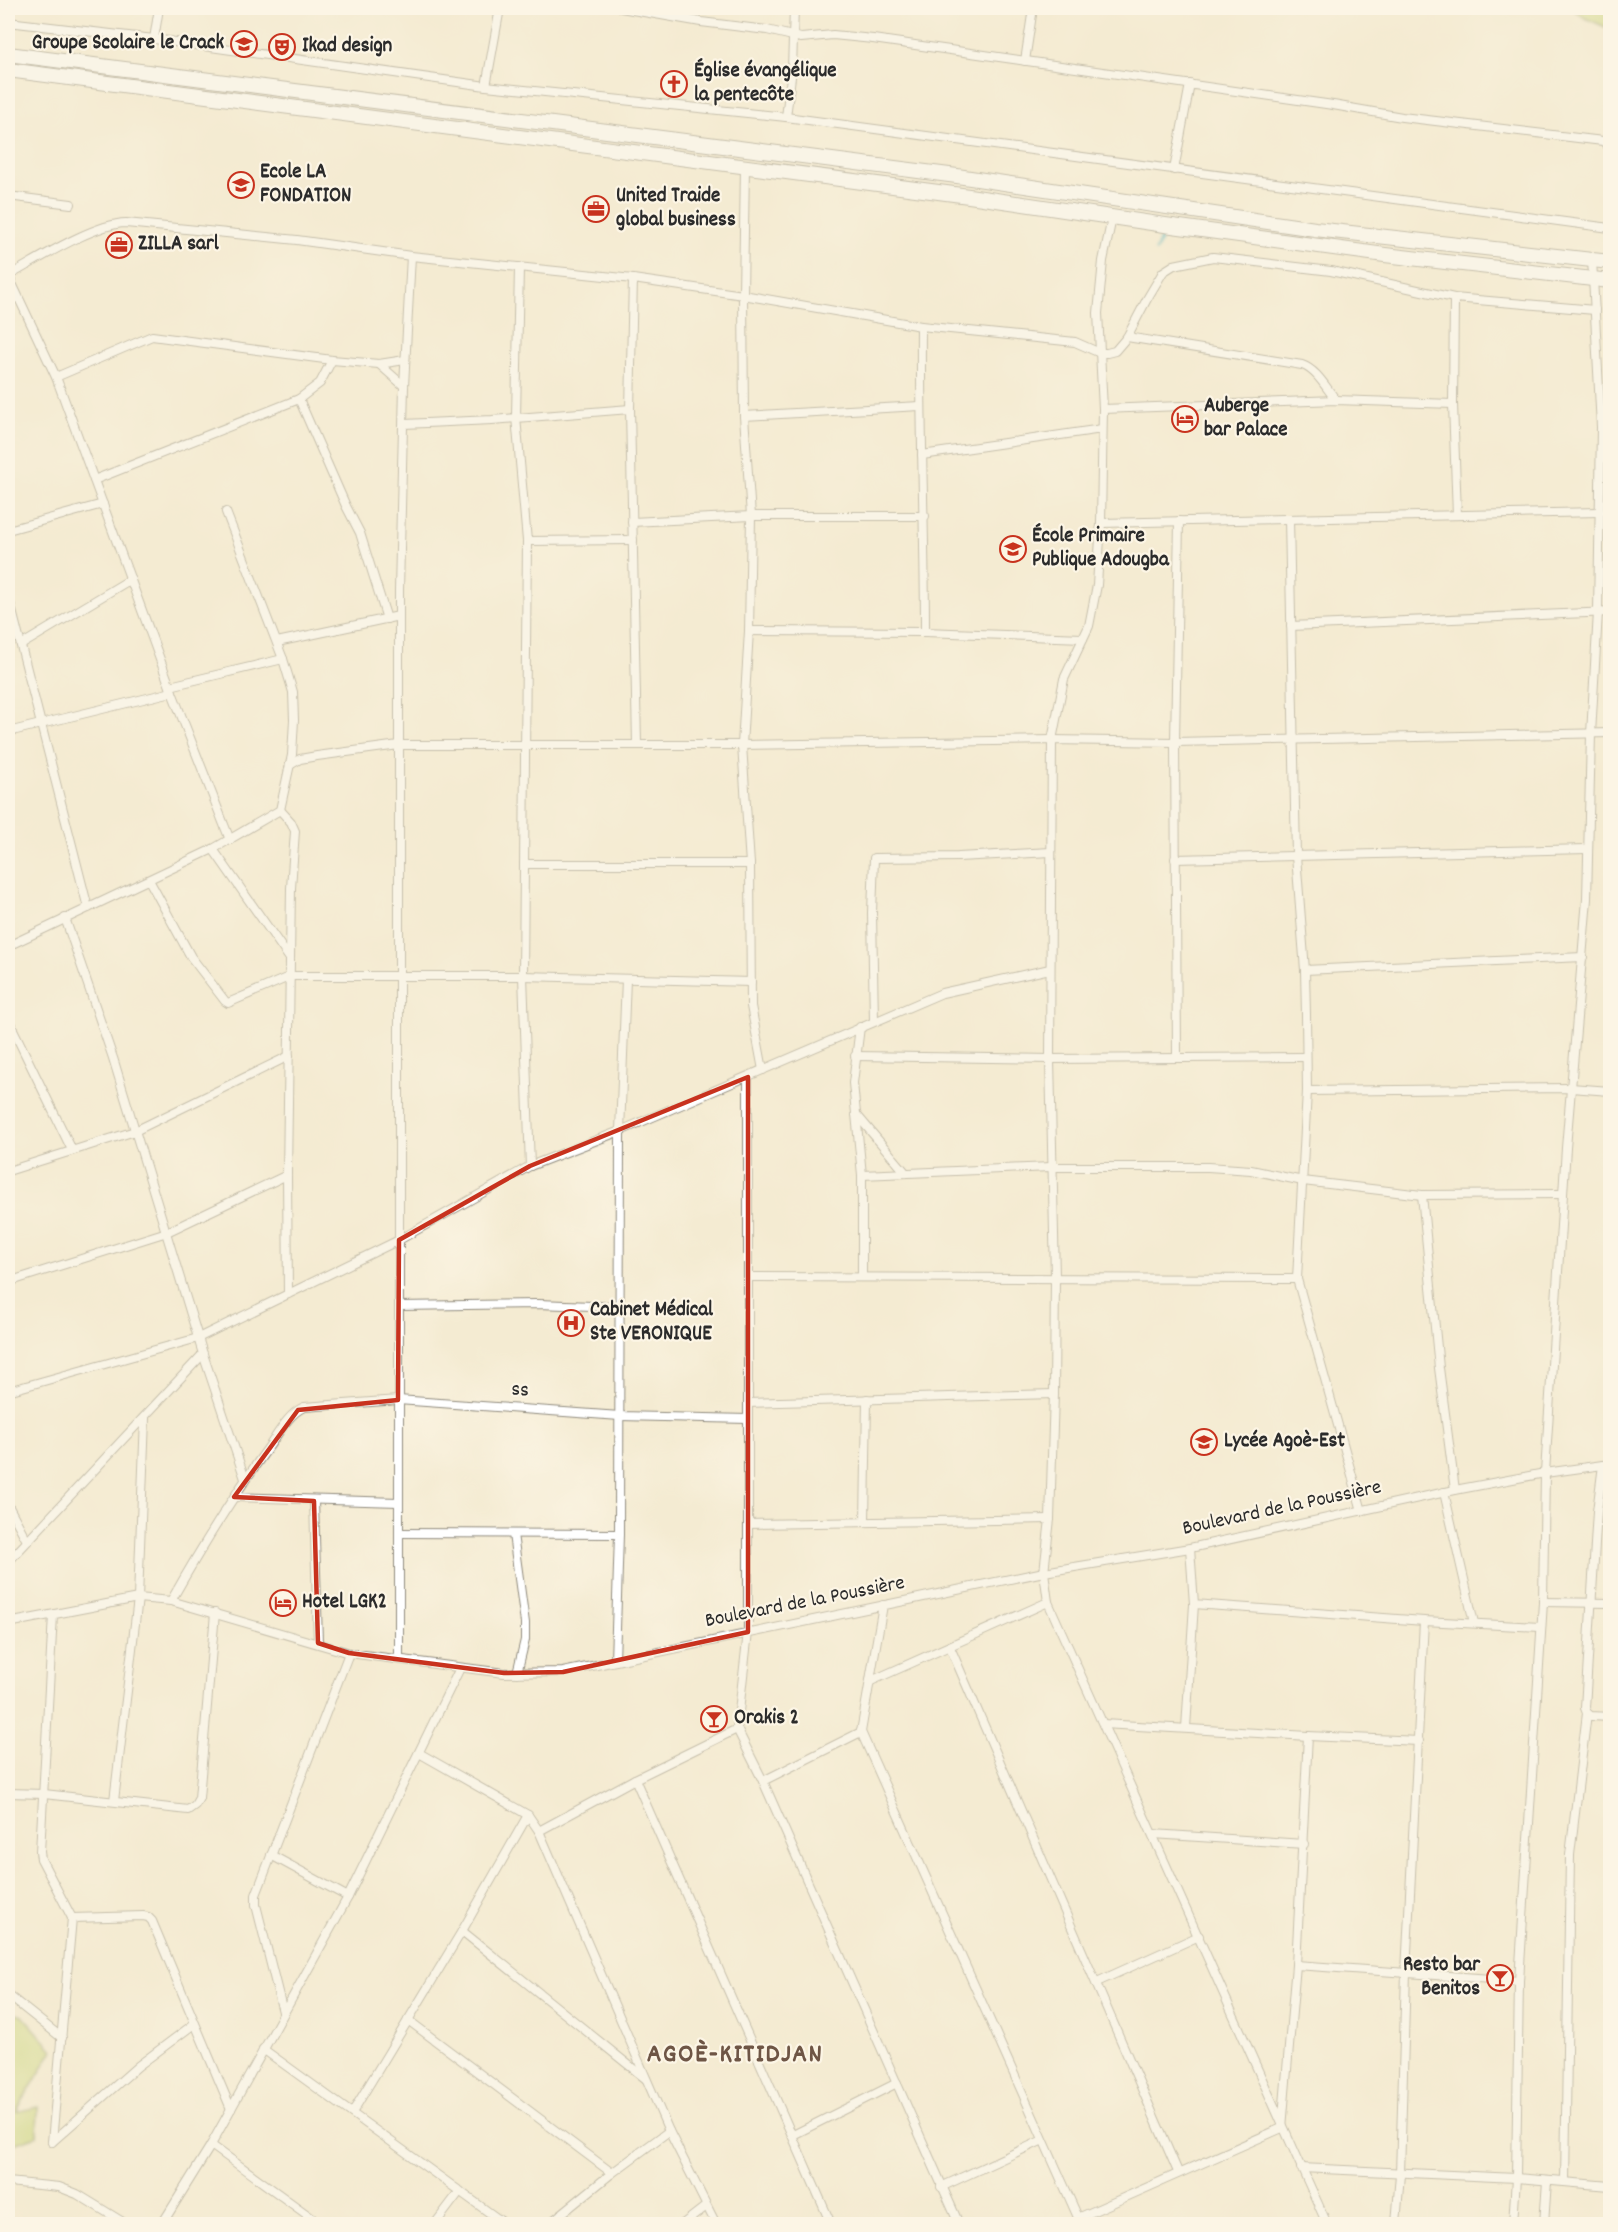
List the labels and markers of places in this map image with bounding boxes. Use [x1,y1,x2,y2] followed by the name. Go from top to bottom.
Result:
[32,29,224,59] place label: Groupe Scolaire le Crack
[229,29,259,59] school or university icon: Groupe Scolaire le Crack
[267,32,297,62] theatre icon: Ikad design
[302,32,393,62] place label: Ikad design
[694,57,837,111] place label: Église évangélique la pentecôte
[659,69,689,99] church icon: Église évangélique la pentecôte
[260,158,351,212] place label: Ecole LA FONDATION
[226,170,256,200] school or university icon: Ecole LA FONDATION
[616,182,736,236] place label: United Traide global business
[581,194,611,224] office icon: United Traide global business
[104,230,134,260] office icon: ZILLA sarl
[138,230,220,260] place label: ZILLA sarl
[1204,392,1287,446] place label: Auberge bar Palace
[1170,404,1200,434] hotel icon: Auberge bar Palace
[1032,522,1170,576] place label: École Primaire Publique Adougba
[998,534,1028,564] school or university icon: École Primaire Publique Adougba
[590,1296,714,1350] place label: Cabinet Médical Ste VERONIQUE
[556,1308,586,1338] hospital icon: Cabinet Médical Ste VERONIQUE
[1189,1427,1219,1457] school or university icon: Lycée Agoè-Est
[1224,1427,1345,1457] place label: Lycée Agoè-Est
[268,1588,298,1618] hotel icon: Hotel LGK2
[302,1588,387,1618] place label: Hotel LGK2
[699,1704,729,1734] bar icon: Orakis 2
[734,1704,799,1734] place label: Orakis 2
[1403,1951,1481,2005] place label: Resto bar Benitos
[1485,1963,1515,1993] bar icon: Resto bar Benitos

